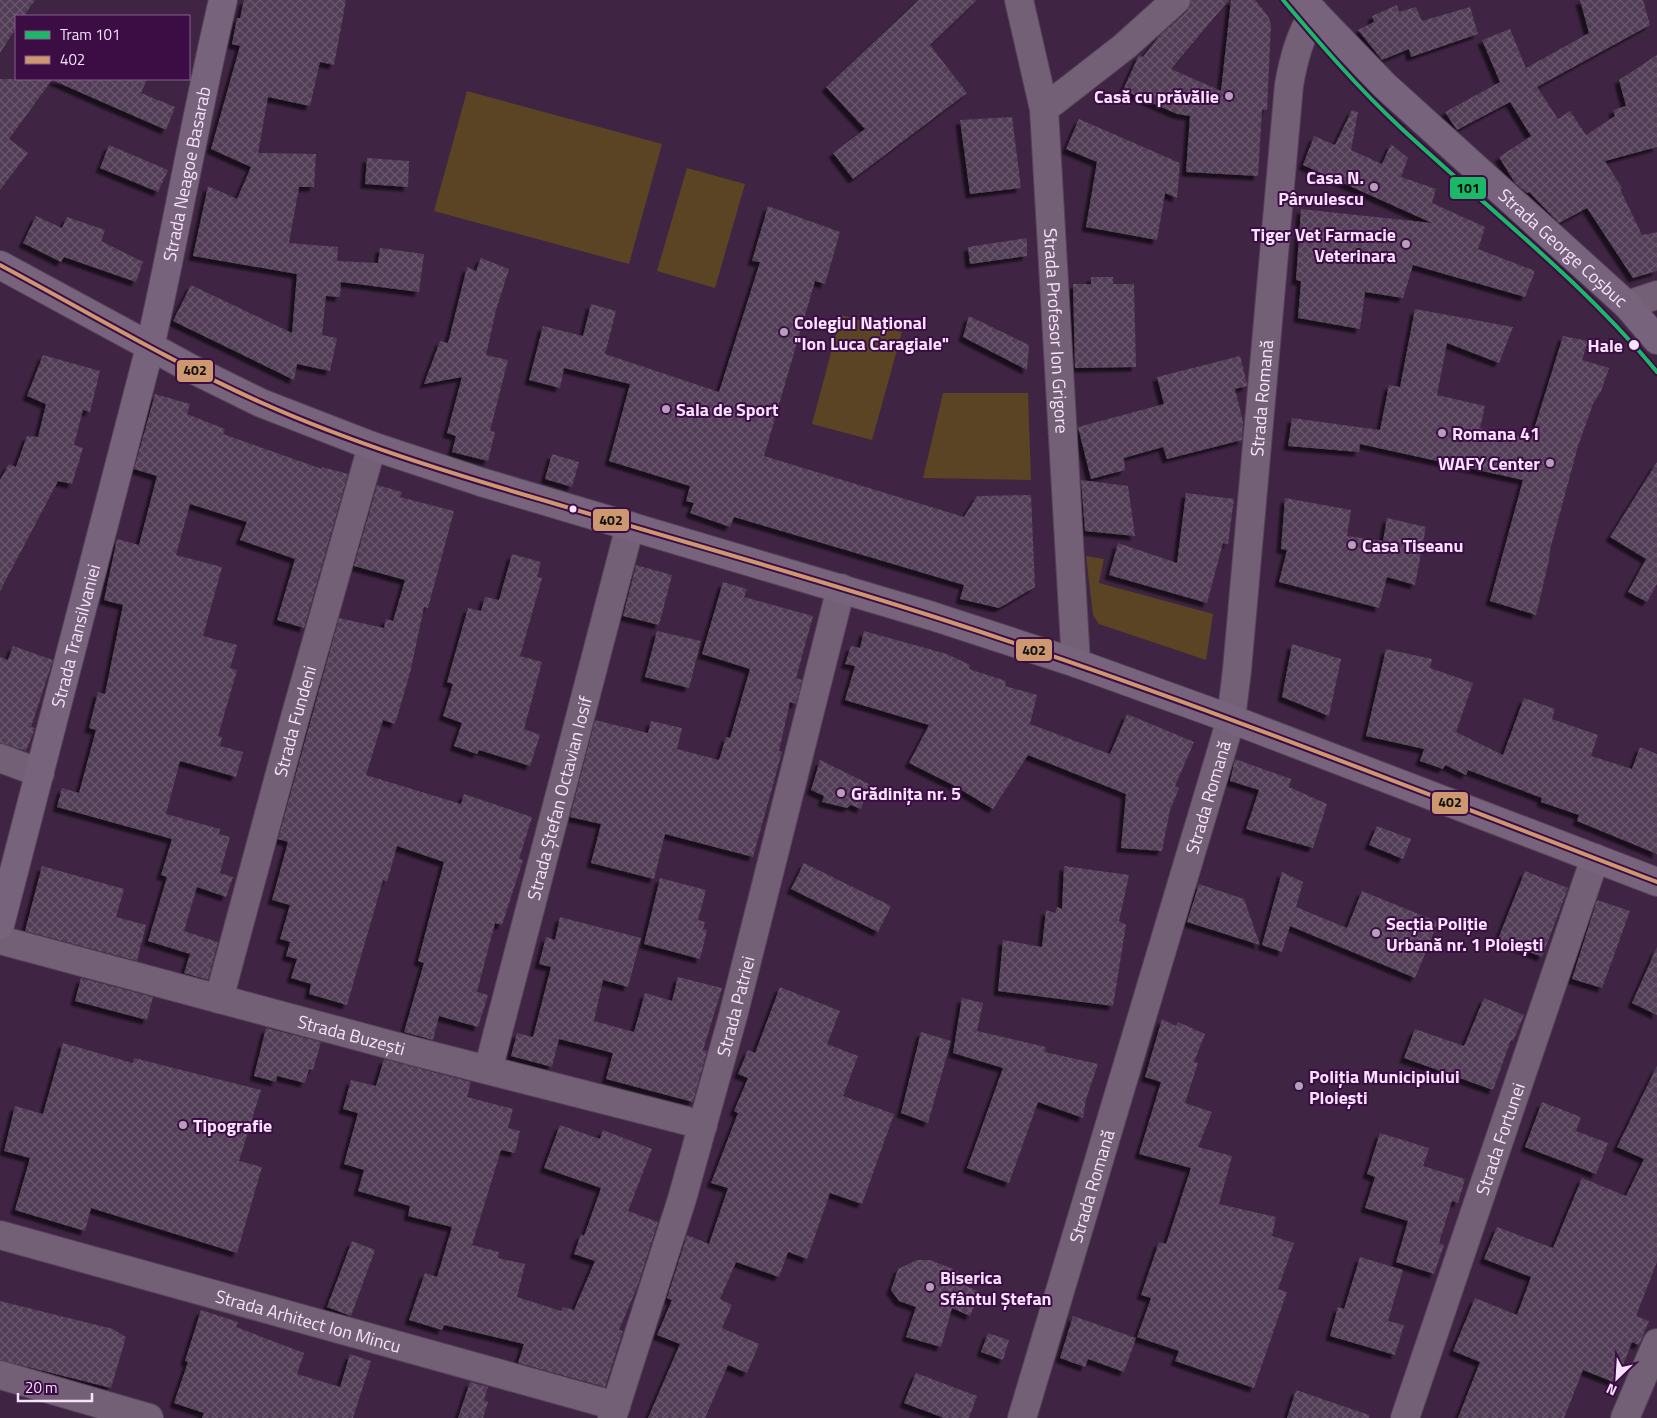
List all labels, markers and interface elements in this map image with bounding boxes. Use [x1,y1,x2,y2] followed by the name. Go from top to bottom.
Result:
[15,15,190,80] legend
[60,23,120,46] text: Tram 101
[60,48,85,71] text: 402
[1094,83,1219,110] place label: Casă cu prăvălie
[155,84,217,264] street label: Strada Neagoe Basarab
[1223,90,1235,102] marker: Casă cu prăvălie
[1278,164,1364,212] place label: Casa N. Pârvulescu
[1449,176,1487,200] line badge: 101
[1456,177,1480,198] text: 101
[1368,181,1380,193] marker: Casa N. Pârvulescu
[1493,182,1634,313] street label: Strada George Coșbuc
[1251,221,1396,269] place label: Tiger Vet Farmacie Veterinara
[1037,227,1076,434] street label: Strada Profesor Ion Grigore
[1400,238,1412,250] marker: Tiger Vet Farmacie Veterinara
[794,309,949,357] place label: Colegiul Național "Ion Luca Caragiale"
[778,326,790,338] marker: Colegiul Național "Ion Luca Caragiale"
[1588,332,1623,359] place label: Hale
[1627,338,1641,352] marker: Hale
[1243,339,1280,457] street label: Strada Romană
[176,359,214,383] line badge: 402
[183,359,207,380] text: 402
[676,396,779,423] place label: Sala de Sport
[660,403,672,415] marker: Sala de Sport
[1452,420,1540,447] place label: Romana 41
[1436,427,1448,439] marker: Romana 41
[1438,450,1540,477] place label: WAFY Center
[1544,457,1556,469] marker: WAFY Center
[568,504,578,514] unlabelled marker
[592,508,630,532] line badge: 402
[599,509,623,530] text: 402
[1362,532,1464,559] place label: Casa Tiseanu
[1346,539,1358,551] marker: Casa Tiseanu
[44,561,107,710] street label: Strada Transilvaniei
[1015,638,1053,662] line badge: 402
[1022,639,1046,660] text: 402
[266,662,323,780] street label: Strada Fundeni
[519,693,599,903] street label: Strada Ștefan Octavian Iosif
[1178,737,1237,857] street label: Strada Romană
[851,780,961,807] place label: Grădinița nr. 5
[835,787,847,799] marker: Grădinița nr. 5
[1431,791,1469,815] line badge: 402
[1438,791,1462,812] text: 402
[1386,910,1543,958] place label: Secția Poliție Urbană nr. 1 Ploiești
[1370,927,1382,939] marker: Secția Poliție Urbană nr. 1 Ploiești
[709,953,761,1059] street label: Strada Patriei
[295,1007,408,1062] street label: Strada Buzești
[1309,1063,1460,1111] place label: Poliţia Municipiului Ploieşti
[1468,1079,1531,1198] street label: Strada Fortunei
[1293,1080,1305,1092] marker: Poliţia Municipiului Ploieşti
[193,1112,272,1139] place label: Tipografie
[177,1119,189,1131] marker: Tipografie
[1062,1126,1121,1246] street label: Strada Romană
[940,1264,1052,1312] place label: Biserica Sfântul Ștefan
[924,1281,936,1293] marker: Biserica Sfântul Ștefan
[212,1282,404,1359] street label: Strada Arhitect Ion Mincu
[1592,1353,1642,1403] north arrow
[18,1370,91,1402] scale bar
[25,1376,58,1399] text: 20 m
[1602,1379,1620,1402] text: N

